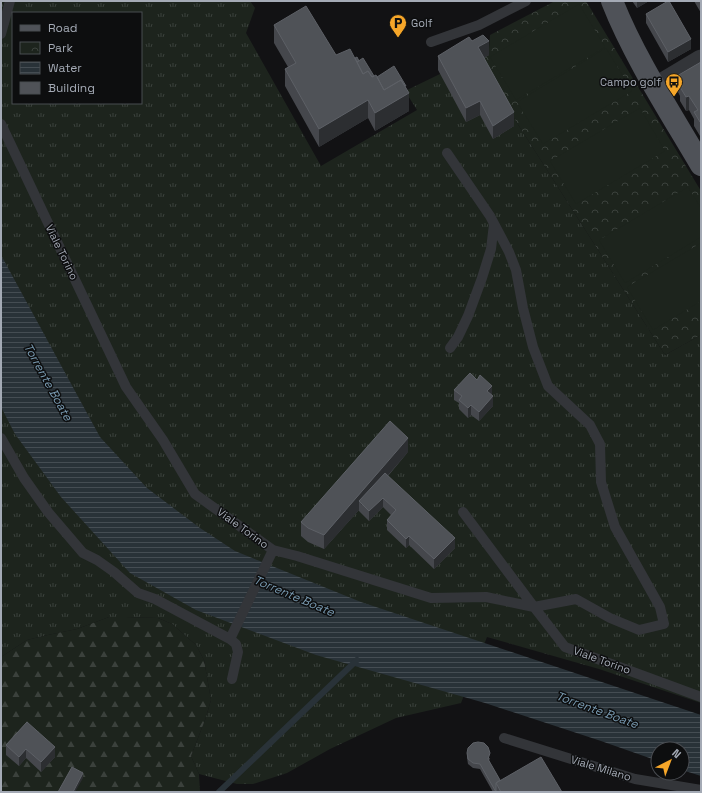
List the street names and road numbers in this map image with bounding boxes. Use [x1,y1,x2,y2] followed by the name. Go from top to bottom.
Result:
[43,222,82,282] street label: Viale Torino
[215,505,272,551] street label: Viale Torino
[571,643,633,677] street label: Viale Torino
[569,752,633,784] street label: Viale Milano

